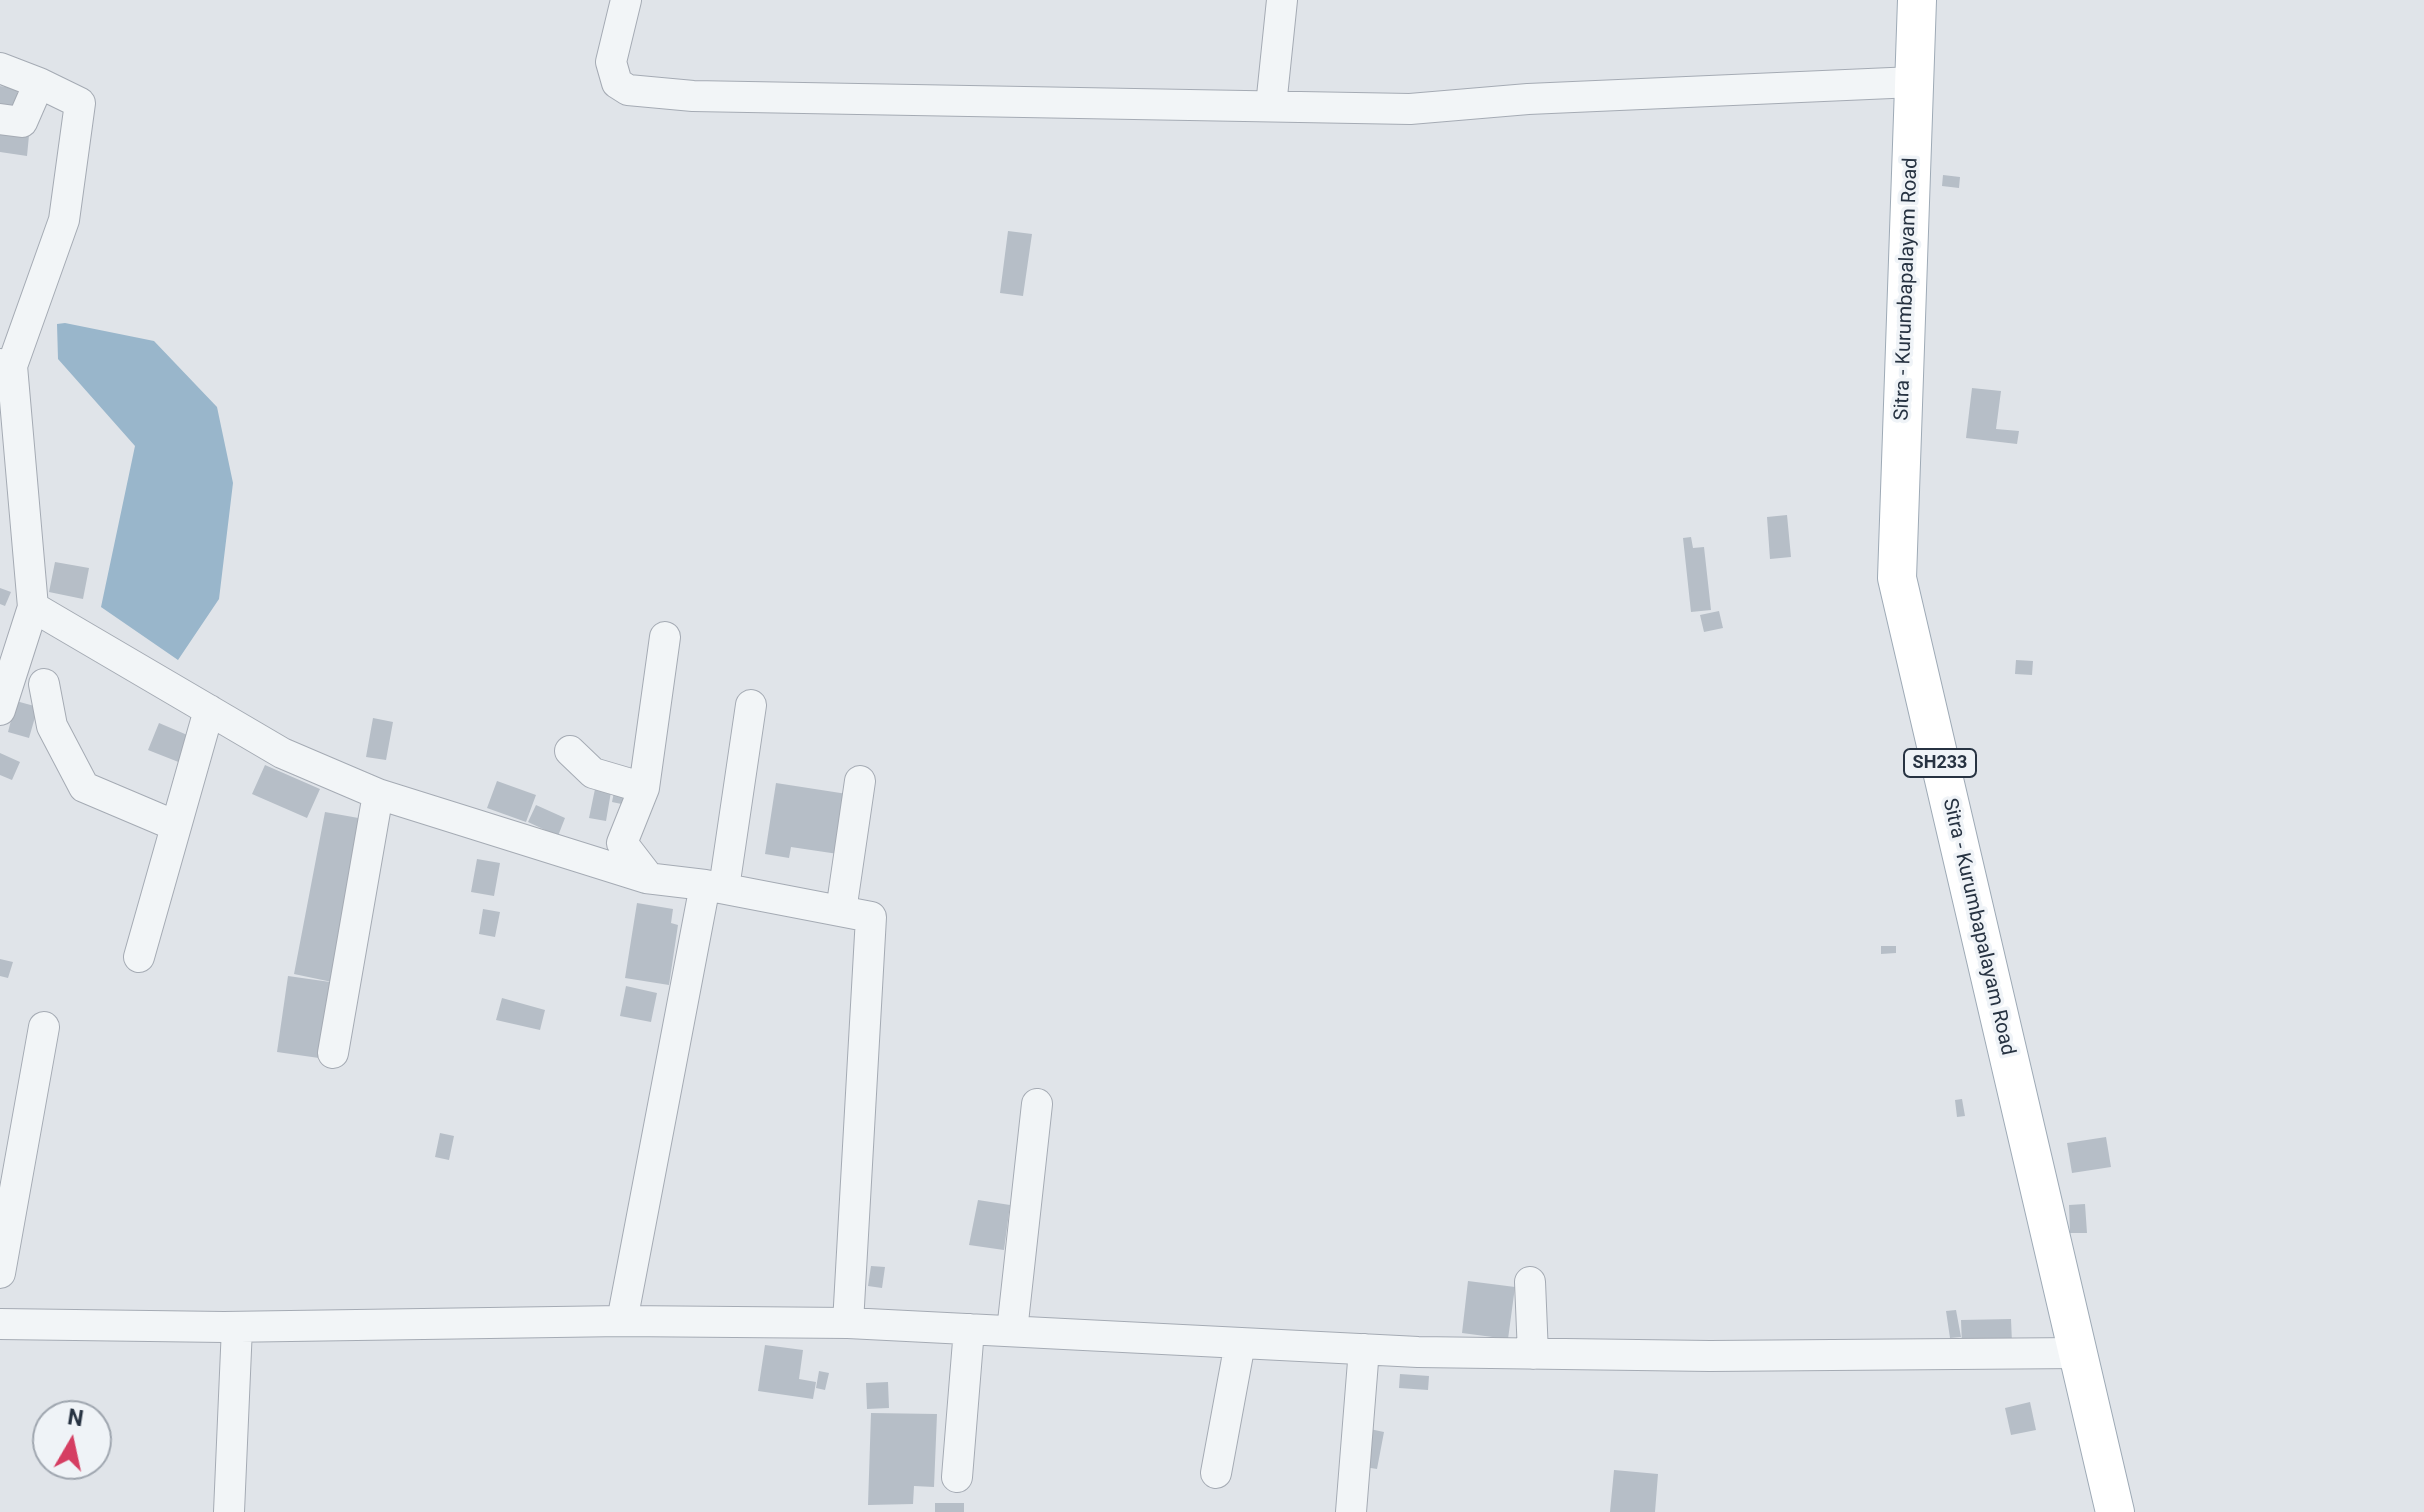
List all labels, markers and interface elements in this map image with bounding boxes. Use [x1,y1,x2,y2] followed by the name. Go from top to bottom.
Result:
[1890,157,1924,421] street label: Sitra - Kurumbapalayam Road
[1904,749,1976,777] road number: SH233
[1937,796,2019,1058] street label: Sitra - Kurumbapalayam Road
[32,1400,112,1480] north arrow
[66,1404,85,1431] text: N

